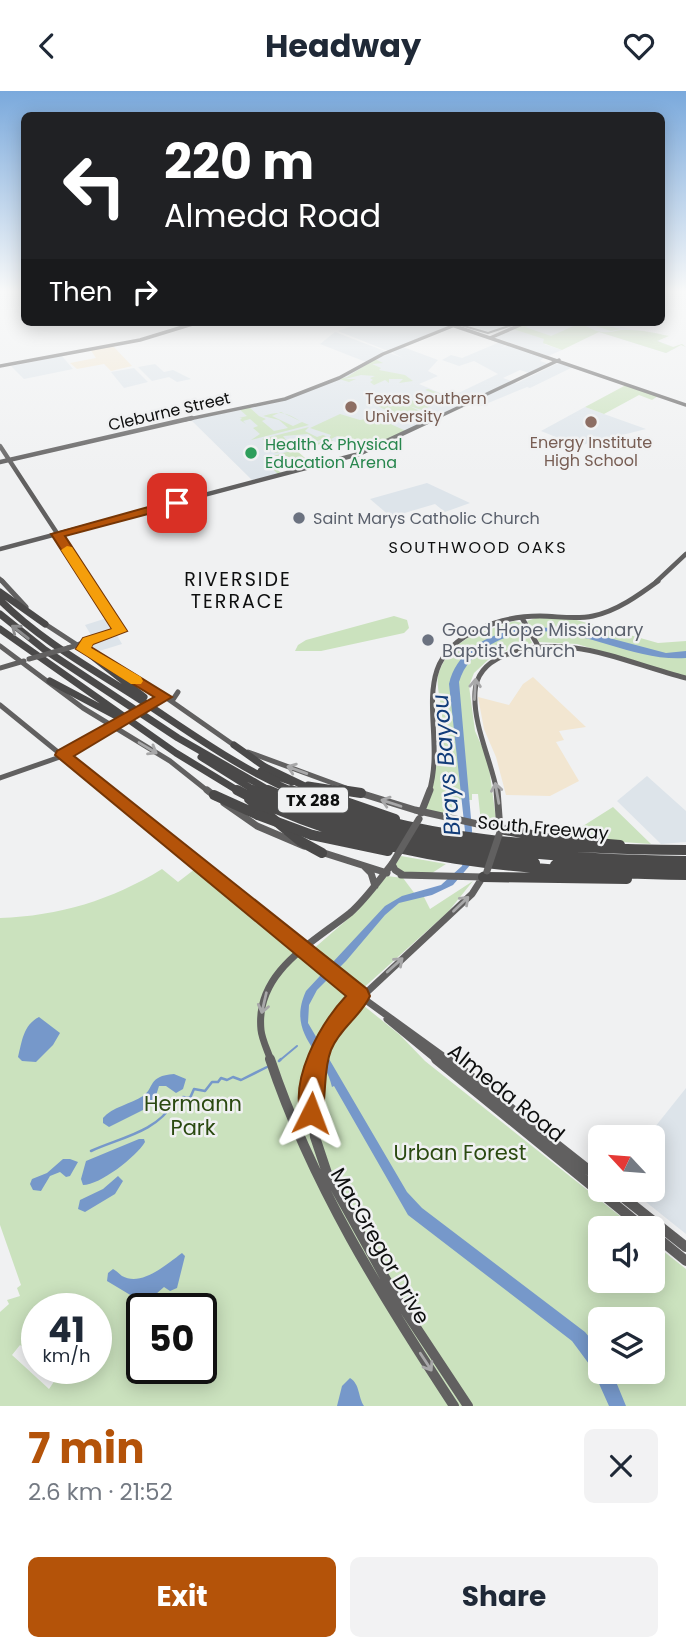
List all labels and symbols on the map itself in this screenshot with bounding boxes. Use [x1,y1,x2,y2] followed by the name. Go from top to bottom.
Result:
[106,386,233,437] street label: Cleburne Street
[365,387,487,428] place label: Texas Southern University
[343,399,359,415] marker: Texas Southern University
[583,414,599,430] marker: Energy Institute High School
[530,431,652,472] place label: Energy Institute High School
[265,433,402,474] place label: Health & Physical Education Arena
[243,445,259,461] marker: Health & Physical Education Arena
[147,473,207,533] pin
[313,507,540,530] place label: Saint Marys Catholic Church
[291,510,307,526] marker: Saint Marys Catholic Church
[388,536,568,559] district label: SOUTHWOOD OAKS
[184,566,292,615] district label: RIVERSIDE TERRACE
[442,617,643,663] place label: Good Hope Missionary Baptist Church
[12,624,30,639] one-way arrow
[420,632,436,648] marker: Good Hope Missionary Baptist Church
[469,678,482,701] one-way arrow
[424,693,468,837] water label: Brays Bayou
[138,741,158,755] one-way arrow
[286,763,308,775] one-way arrow
[489,782,503,805] one-way arrow
[278,787,348,813] road number: TX 288
[381,795,403,808] one-way arrow
[476,809,610,846] street label: South Freeway
[452,896,469,913] one-way arrow
[386,957,404,973] one-way arrow
[256,992,269,1014] one-way arrow
[442,1036,571,1149] street label: Almeda Road
[274,1076,348,1150] position arrow
[144,1089,242,1142] park label: Hermann Park
[588,1125,665,1202] north arrow
[394,1138,526,1167] park label: Urban Forest
[324,1162,437,1329] street label: MacGregor Drive
[126,1293,217,1384] speed limit sign: 50
[419,1351,433,1371] one-way arrow

